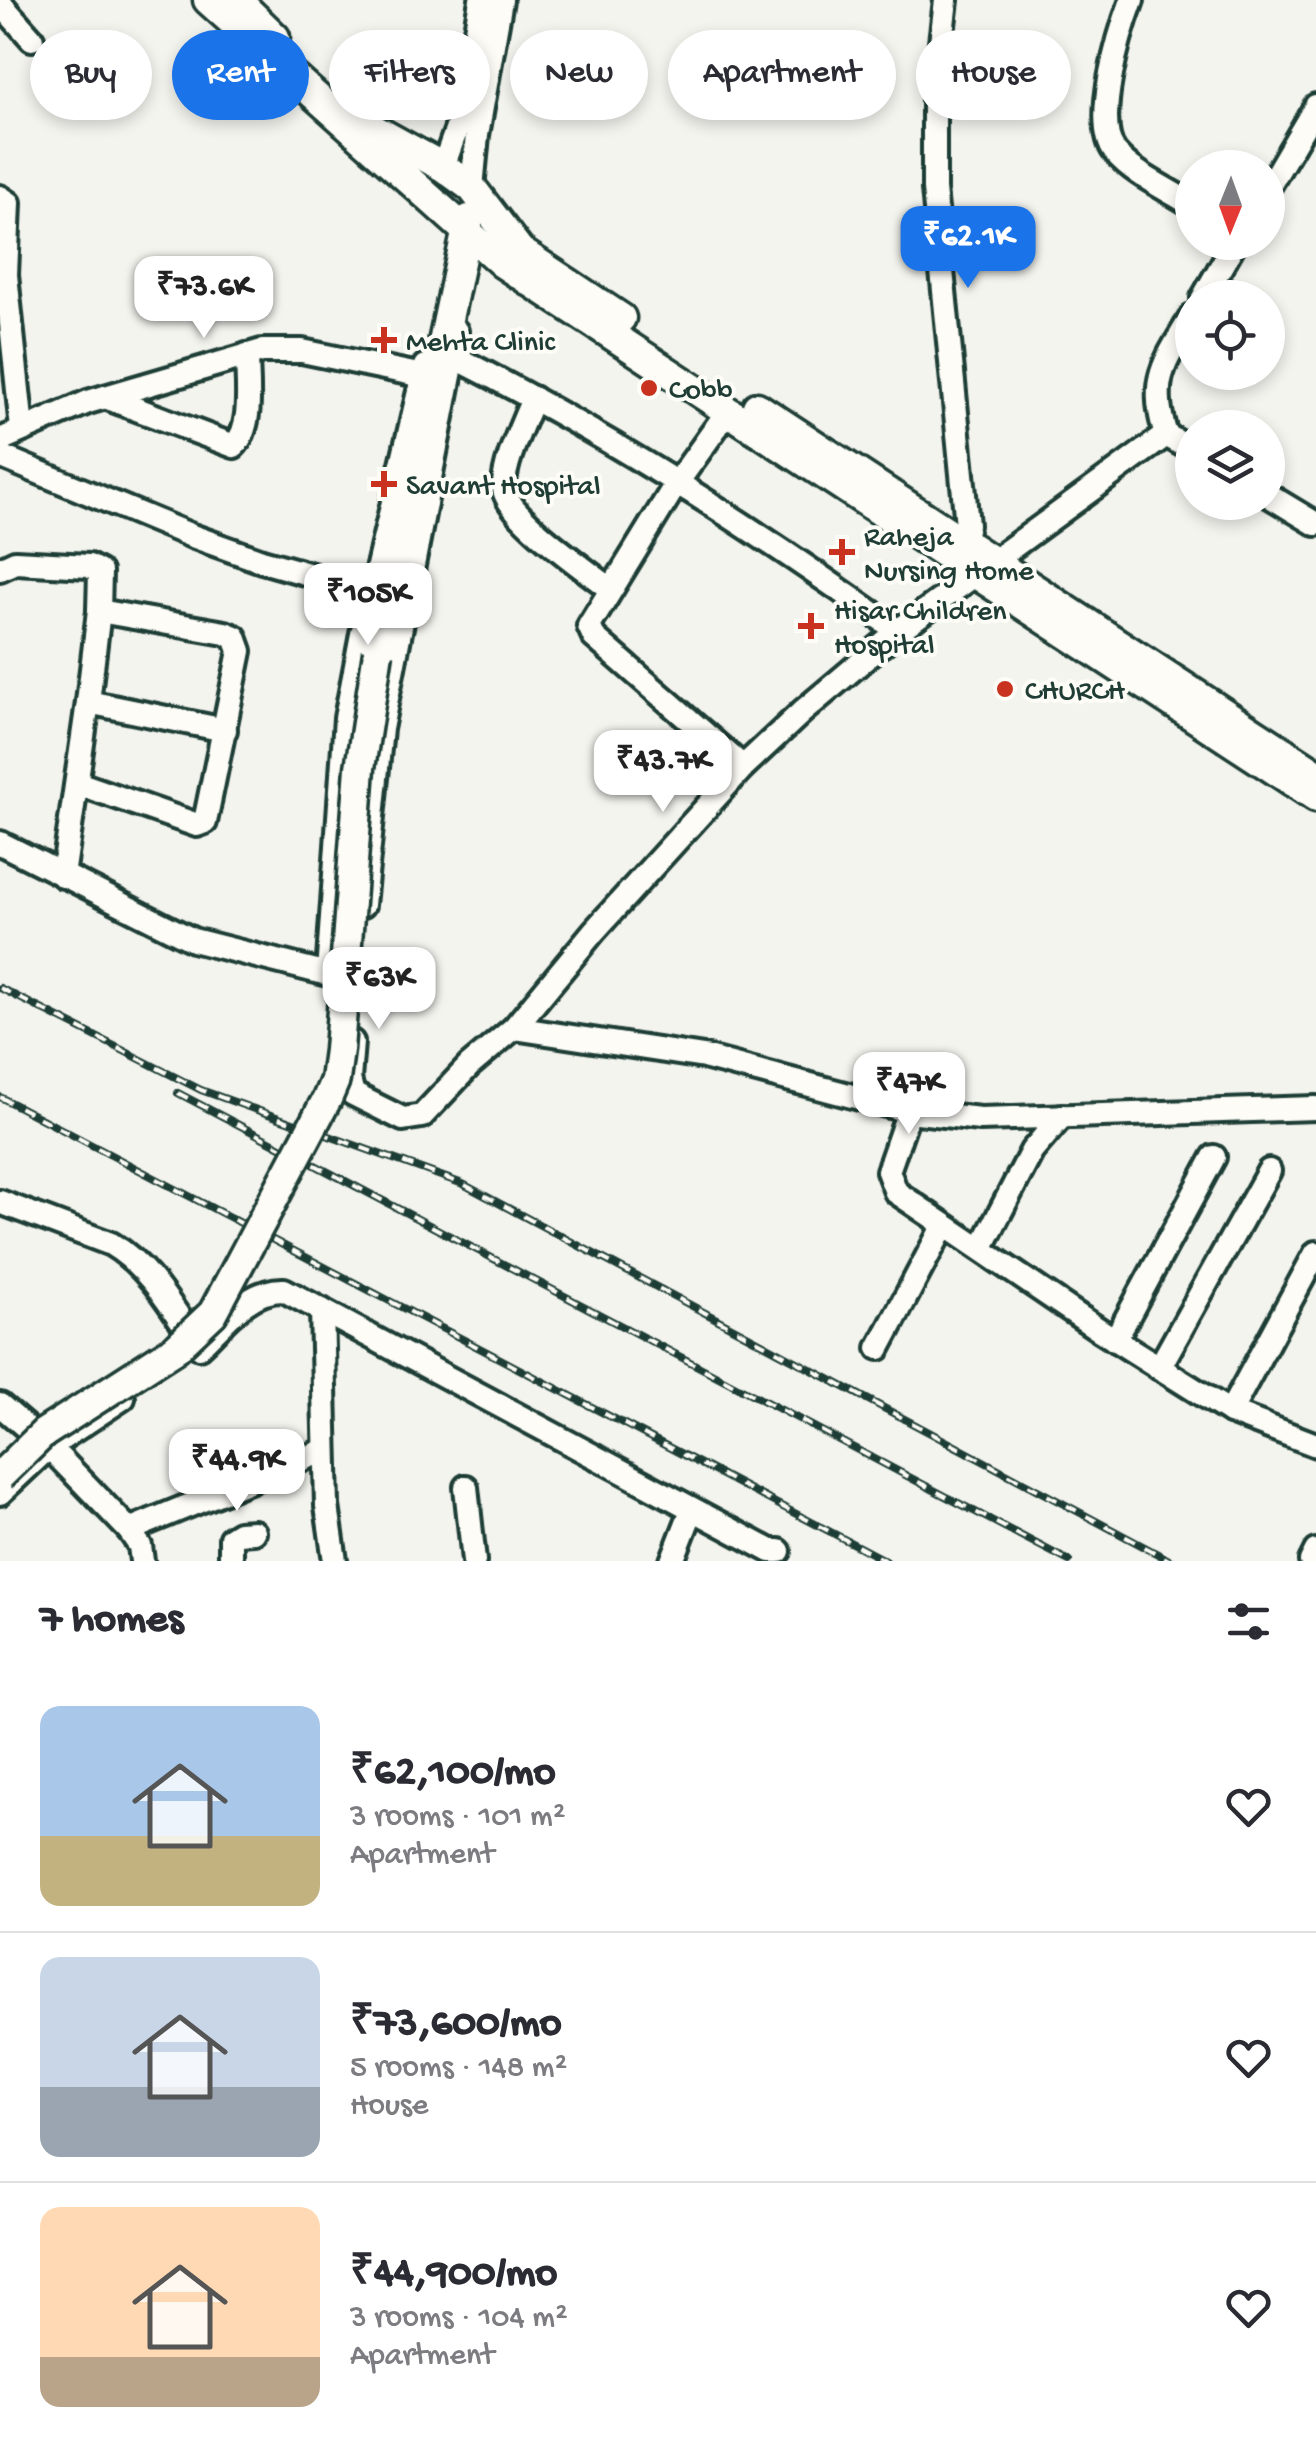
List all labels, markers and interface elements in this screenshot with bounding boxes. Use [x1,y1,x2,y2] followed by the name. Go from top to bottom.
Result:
[30,30,152,120] chip: Buy
[172,30,309,120] chip: Rent
[329,30,490,120] chip: Filters
[510,30,648,120] chip: New
[668,30,896,120] chip: Apartment
[916,30,1071,120] chip: House
[1175,150,1285,260] north arrow
[1175,150,1285,520] map controls
[887,206,1049,291] pin: ₹62.1K
[923,219,1013,257] text: ₹62.1K
[123,256,285,341] pin: ₹73.6K
[156,269,252,307] text: ₹73.6K
[1175,280,1285,390] button: locate
[371,327,397,353] marker: Mehta Clinic
[406,327,557,362] place label: Mehta Clinic
[669,375,733,410] place label: Cobb
[638,377,660,399] marker: Cobb
[1175,410,1285,520] button: layers
[371,471,397,497] marker: Savant Hospital
[406,471,601,506] place label: Savant Hospital
[864,522,1034,591] place label: Raheja Nursing Home
[829,539,855,565] marker: Raheja Nursing Home
[298,563,438,648] pin: ₹105K
[326,576,410,614] text: ₹105K
[834,596,1006,665] place label: Hisar Children Hospital
[798,613,824,639] marker: Hisar Children Hospital
[1025,676,1126,711] place label: CHURCH
[994,678,1016,700] marker: CHURCH
[582,730,744,815] pin: ₹43.7K
[616,743,710,781] text: ₹43.7K
[320,947,438,1032] pin: ₹63K
[345,960,413,998] text: ₹63K
[850,1052,968,1137] pin: ₹47K
[875,1065,943,1103] text: ₹47K
[156,1429,318,1514] pin: ₹44.9K
[191,1442,283,1480] text: ₹44.9K
[1221,1594,1276,1649] icon: filters
[40,1597,183,1646] text: 7 homes
[120,1746,240,1866] icon: home
[350,1750,555,1799] text: ₹62,100/mo
[1221,1779,1276,1834] icon: heart
[350,1799,565,1837] text: 3 rooms · 101 m²
[350,1837,494,1875] text: Apartment
[120,1997,240,2117] icon: home
[350,2001,562,2050] text: ₹73,600/mo
[1221,2030,1276,2085] icon: heart
[350,2050,567,2088] text: 5 rooms · 148 m²
[350,2088,428,2126] text: House
[120,2247,240,2367] icon: home
[350,2251,557,2300] text: ₹44,900/mo
[1221,2280,1276,2335] icon: heart
[350,2300,568,2338] text: 3 rooms · 104 m²
[350,2338,494,2376] text: Apartment

